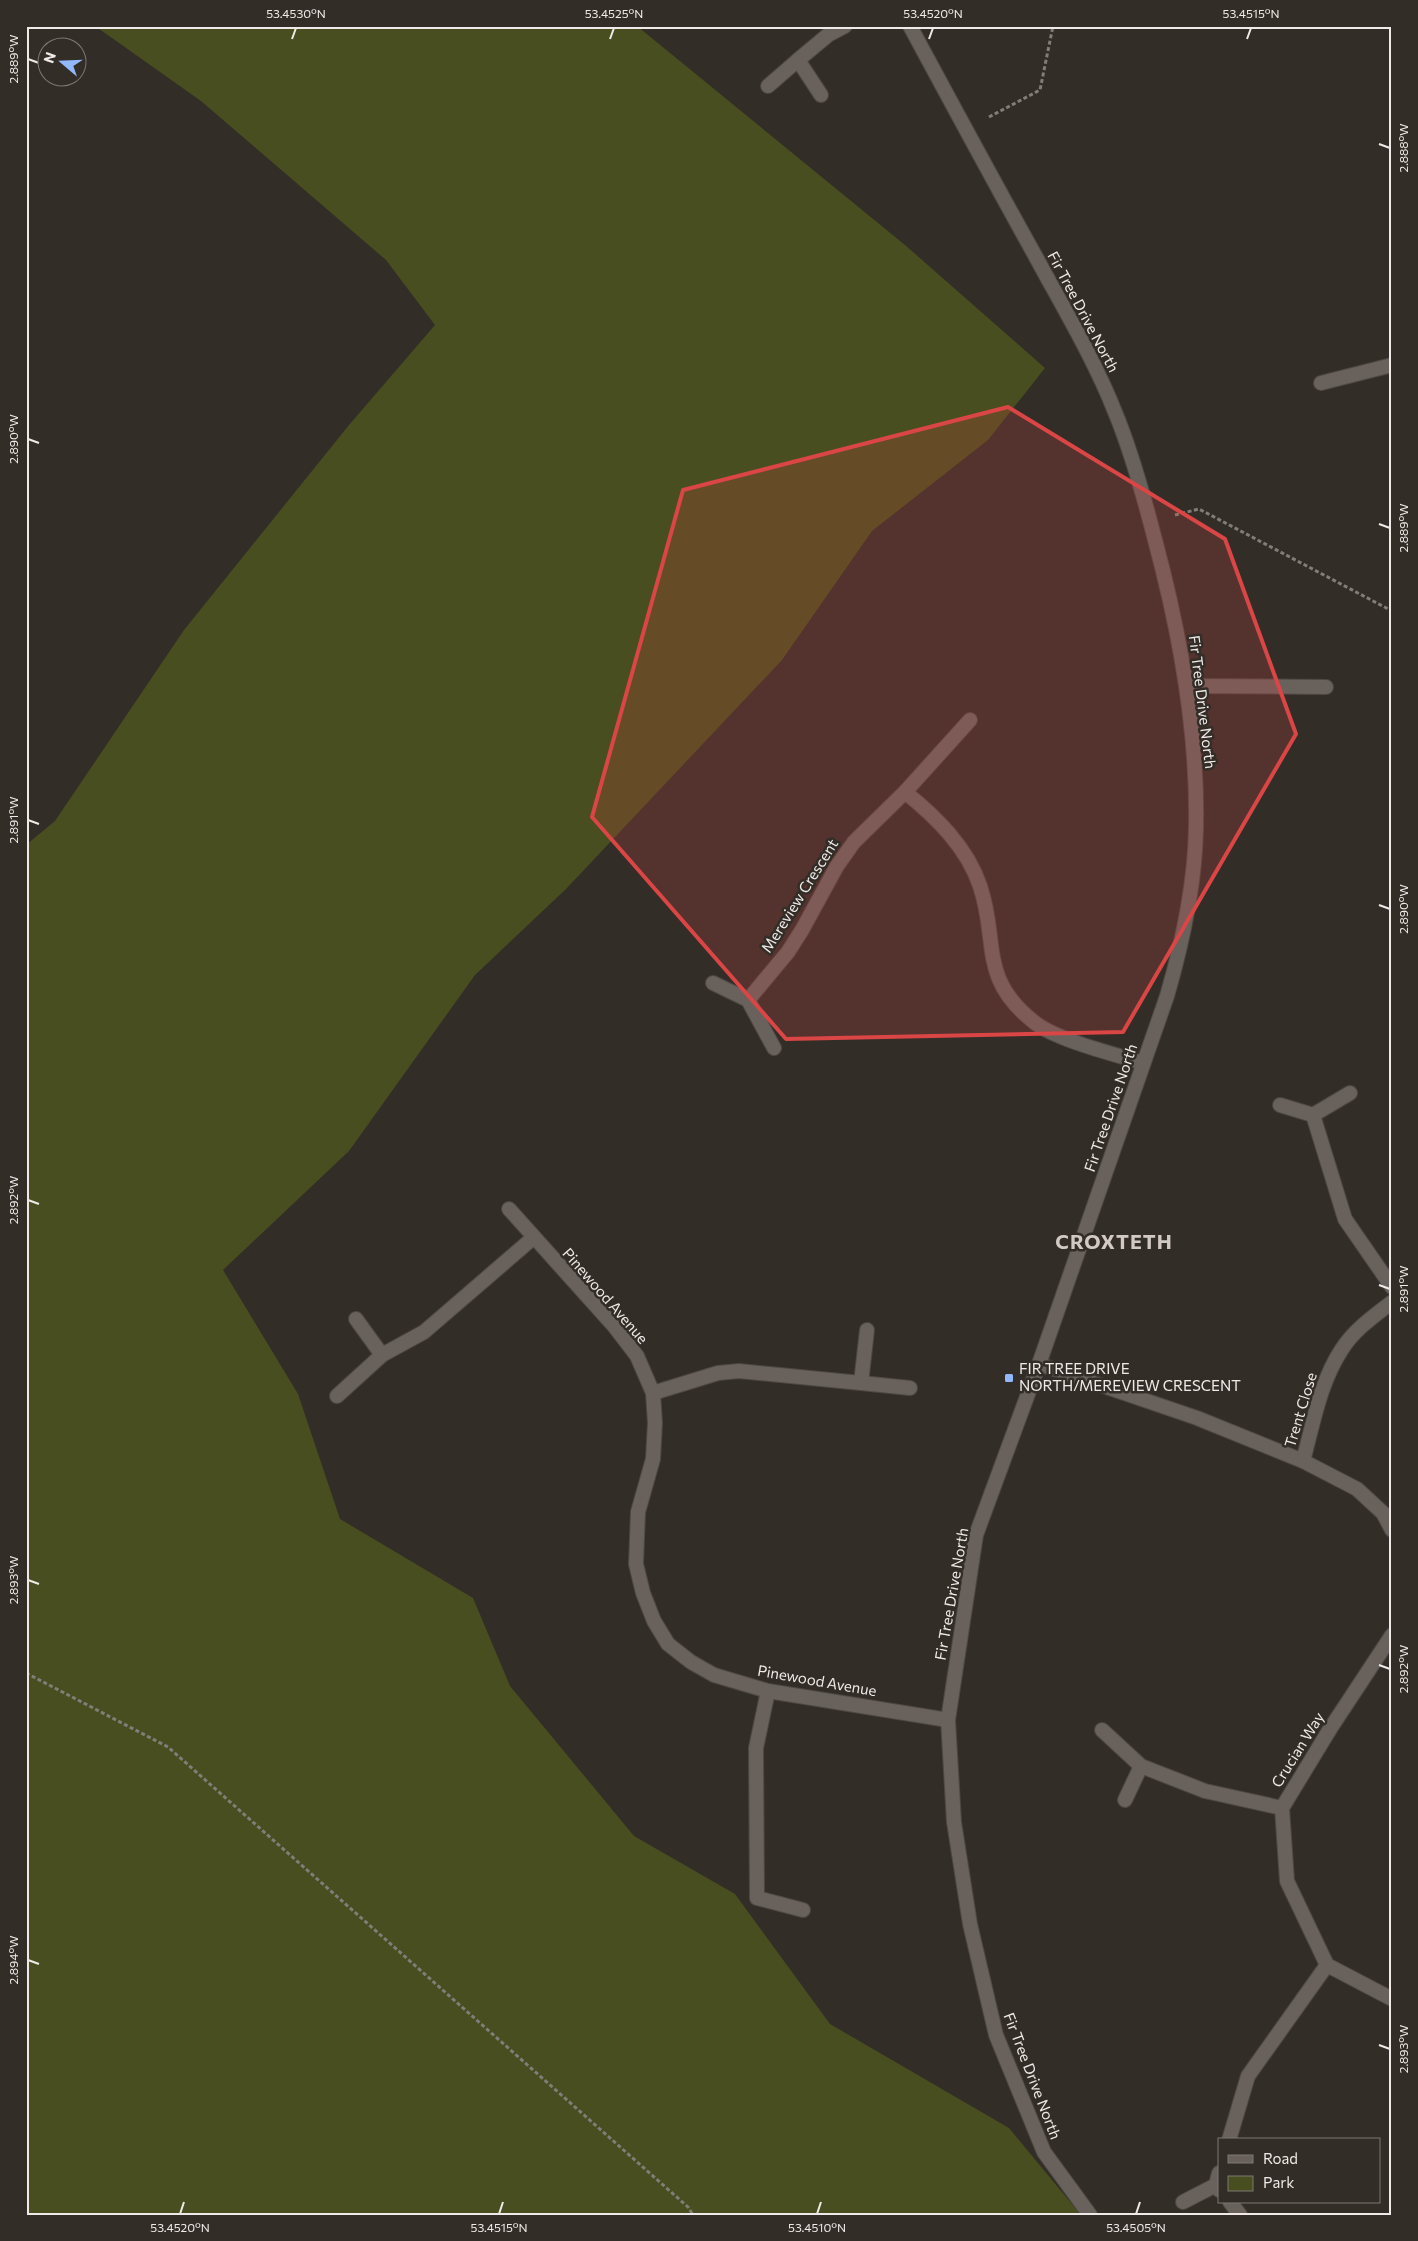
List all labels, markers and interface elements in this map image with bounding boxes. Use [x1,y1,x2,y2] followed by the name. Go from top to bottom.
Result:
[266,6,326,20] text: 53.4530°N
[585,6,643,20] text: 53.4525°N
[903,6,963,20] text: 53.4520°N
[1222,6,1280,20] text: 53.4515°N
[6,35,20,84] text: 2.889°W
[38,38,88,88] north arrow
[39,50,59,65] text: N
[1396,124,1410,173] text: 2.888°W
[1044,248,1123,375] street label: Fir Tree Drive North
[6,414,20,464] text: 2.890°W
[1396,504,1410,553] text: 2.889°W
[1186,634,1220,770] street label: Fir Tree Drive North
[6,797,20,843] text: 2.891°W
[757,835,841,956] street label: Mereview Crescent
[1396,884,1410,934] text: 2.890°W
[1080,1041,1140,1174] street label: Fir Tree Drive North
[6,1176,20,1224] text: 2.892°W
[1055,1229,1173,1253] district label: CROXTETH
[559,1244,652,1347] street label: Pinewood Avenue
[1396,1266,1410,1312] text: 2.891°W
[1019,1359,1241,1394] place label: FIR TREE DRIVE NORTH/MEREVIEW CRESCENT
[1280,1370,1320,1449] street label: Trent Close
[1003,1372,1015,1384] marker: FIR TREE DRIVE NORTH/MEREVIEW CRESCENT
[930,1526,972,1661] street label: Fir Tree Drive North
[6,1556,20,1604] text: 2.893°W
[1396,1645,1410,1693] text: 2.892°W
[756,1661,878,1699] street label: Pinewood Avenue
[1267,1708,1327,1790] street label: Crucian Way
[6,1936,20,1984] text: 2.894°W
[1000,2010,1065,2142] street label: Fir Tree Drive North
[1396,2025,1410,2073] text: 2.893°W
[1218,2138,1380,2204] legend
[1263,2149,1298,2167] text: Road
[1263,2173,1294,2191] text: Park
[150,2220,210,2234] text: 53.4520°N
[470,2220,528,2234] text: 53.4515°N
[788,2220,846,2234] text: 53.4510°N
[1106,2220,1166,2234] text: 53.4505°N

